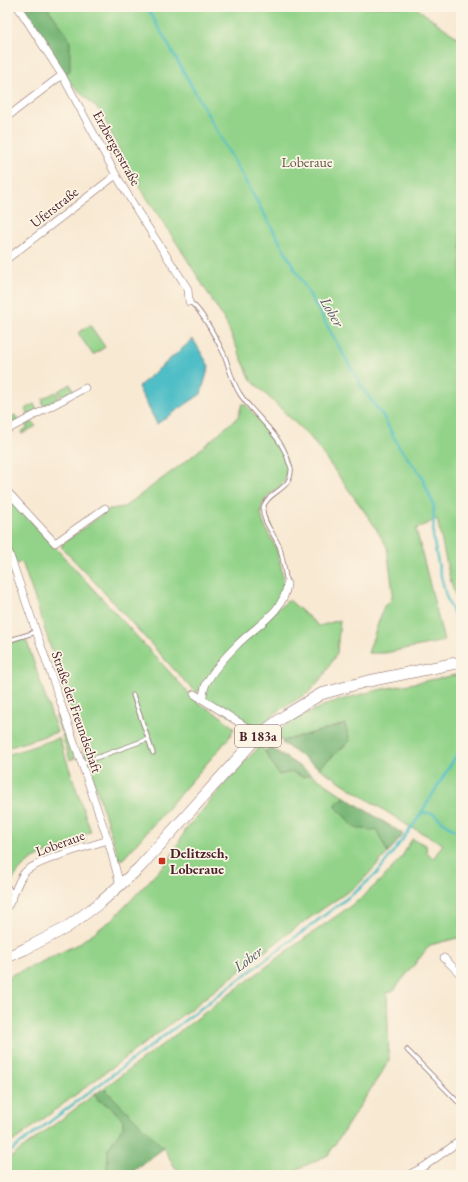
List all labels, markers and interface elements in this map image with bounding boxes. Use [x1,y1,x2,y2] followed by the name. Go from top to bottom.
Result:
[89,107,145,189] street label: Erzbergerstraße
[282,153,333,171] park label: Loberaue
[26,182,82,231] street label: Uferstraße
[316,292,349,331] water label: Lober
[48,649,106,776] street label: Straße der Freundschaft
[235,725,281,747] road number: B 183a
[33,826,87,860] street label: Loberaue
[170,844,229,878] place label: Delitzsch, Loberaue
[157,856,167,866] marker: Delitzsch, Loberaue
[229,941,267,976] water label: Lober

